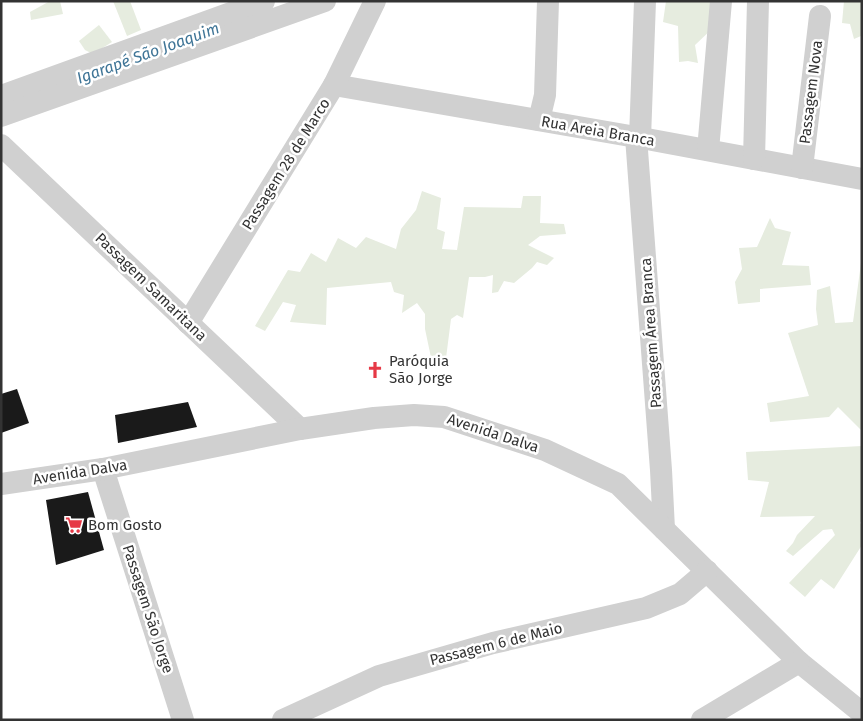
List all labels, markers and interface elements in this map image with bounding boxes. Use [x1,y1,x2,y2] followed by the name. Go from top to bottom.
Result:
[74,18,222,88] water label: Igarapé São Joaquim
[796,39,826,145] street label: Passagem Nova
[238,95,334,233] street label: Passagem 28 de Marco
[540,112,656,150] street label: Rua Areia Branca
[92,229,210,345] street label: Passagem Samaritana
[637,257,665,409] street label: Passagem Área Branca
[389,352,453,387] place label: Paróquia São Jorge
[365,360,385,380] church icon: Paróquia São Jorge
[445,410,541,456] street label: Avenida Dalva
[32,456,128,488] street label: Avenida Dalva
[64,515,84,535] supermarket icon: Bom Gosto
[88,516,162,534] place label: Bom Gosto
[119,543,177,675] street label: Passagem São Jorge
[428,619,564,669] street label: Passagem 6 de Maio

